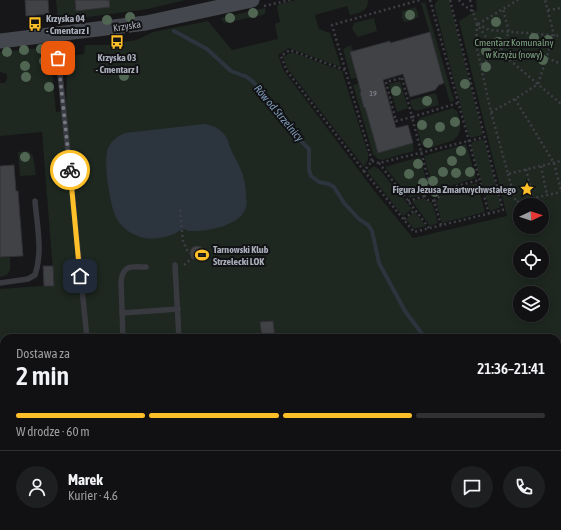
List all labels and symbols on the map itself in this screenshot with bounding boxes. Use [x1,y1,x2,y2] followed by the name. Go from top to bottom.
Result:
[46,13,89,36] place label: Krzyska 04 - Cmentarz I
[27,16,43,32] bus stop icon: Krzyska 04 - Cmentarz I
[112,18,142,34] street label: Krzyska
[109,34,125,50] bus stop icon: Krzyska 03 - Cmentarz I
[474,37,554,60] park label: Cmentarz Komunalny w Krzyżu (nowy)
[41,41,75,75] pin
[96,52,139,75] place label: Krzyska 03 - Cmentarz I
[252,82,306,144] water label: Rów od Strzelnicy
[369,89,377,98] house number: 19
[50,150,90,190] courier
[519,181,535,197] place icon: Figura Jezusa Zmartwychwstałego
[393,184,516,195] place label: Figura Jezusa Zmartwychwstałego
[513,198,549,234] north arrow
[213,244,269,267] place label: Tarnowski Klub Strzelecki LOK
[194,247,210,263] sports icon: Tarnowski Klub Strzelecki LOK
[63,259,97,293] pin

